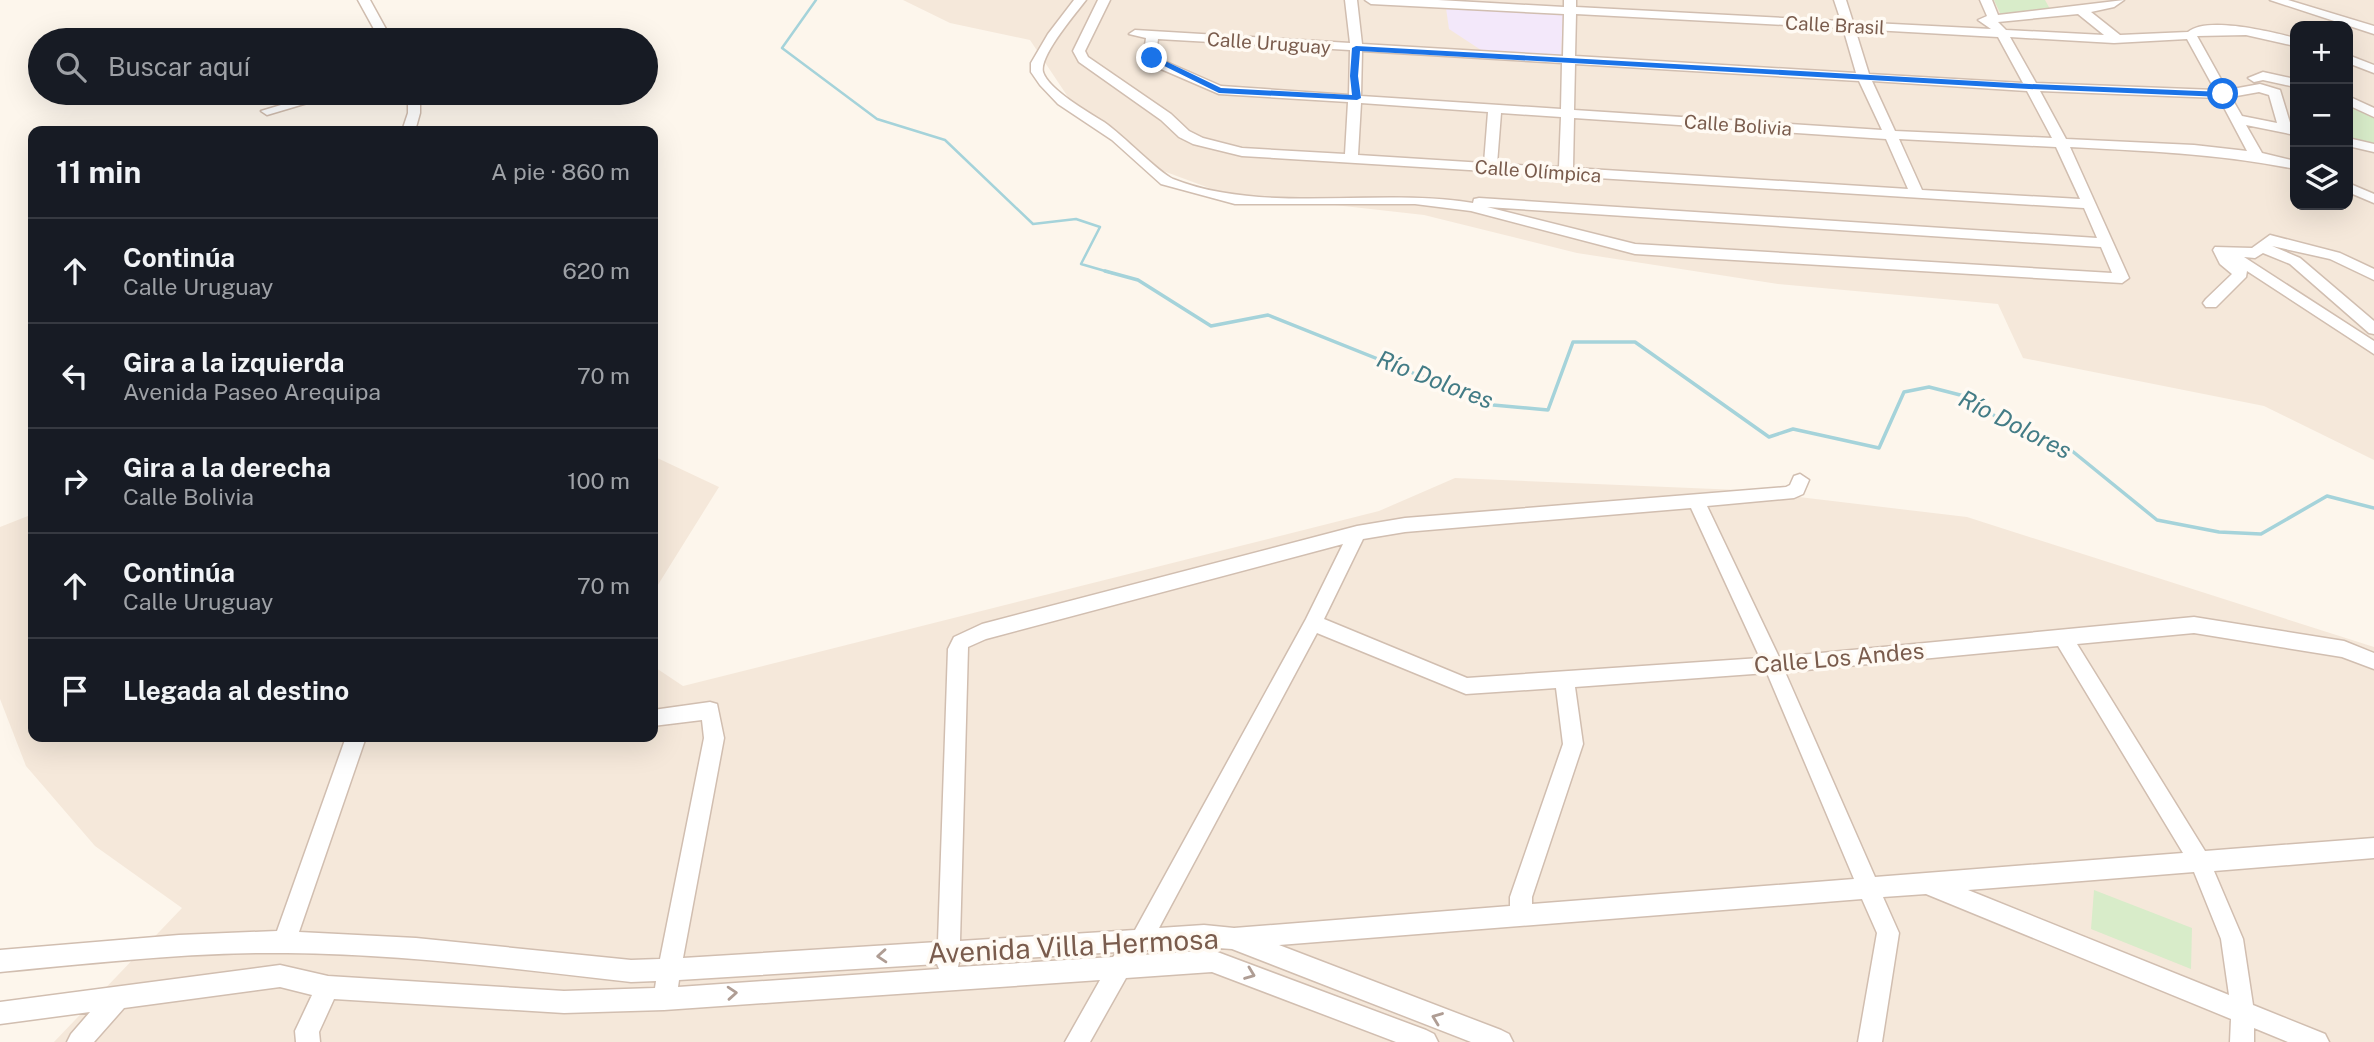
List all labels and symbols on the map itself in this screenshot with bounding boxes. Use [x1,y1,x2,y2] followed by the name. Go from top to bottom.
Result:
[1785,11,1885,39] street label: Calle Brasil
[1206,28,1332,58] street label: Calle Uruguay
[1136,42,1167,73] route end
[2207,78,2238,109] route start
[1683,110,1793,140] street label: Calle Bolivia
[1474,156,1602,186] street label: Calle Olímpica
[1373,344,1498,414] water label: Río Dolores
[1955,384,2077,464] water label: Río Dolores
[1753,637,1925,678] street label: Calle Los Andes
[926,921,1219,970] street label: Avenida Villa Hermosa
[877,948,888,963] one-way arrow
[1243,965,1255,979] one-way arrow
[726,986,737,1001] one-way arrow
[1432,1012,1444,1026] one-way arrow

